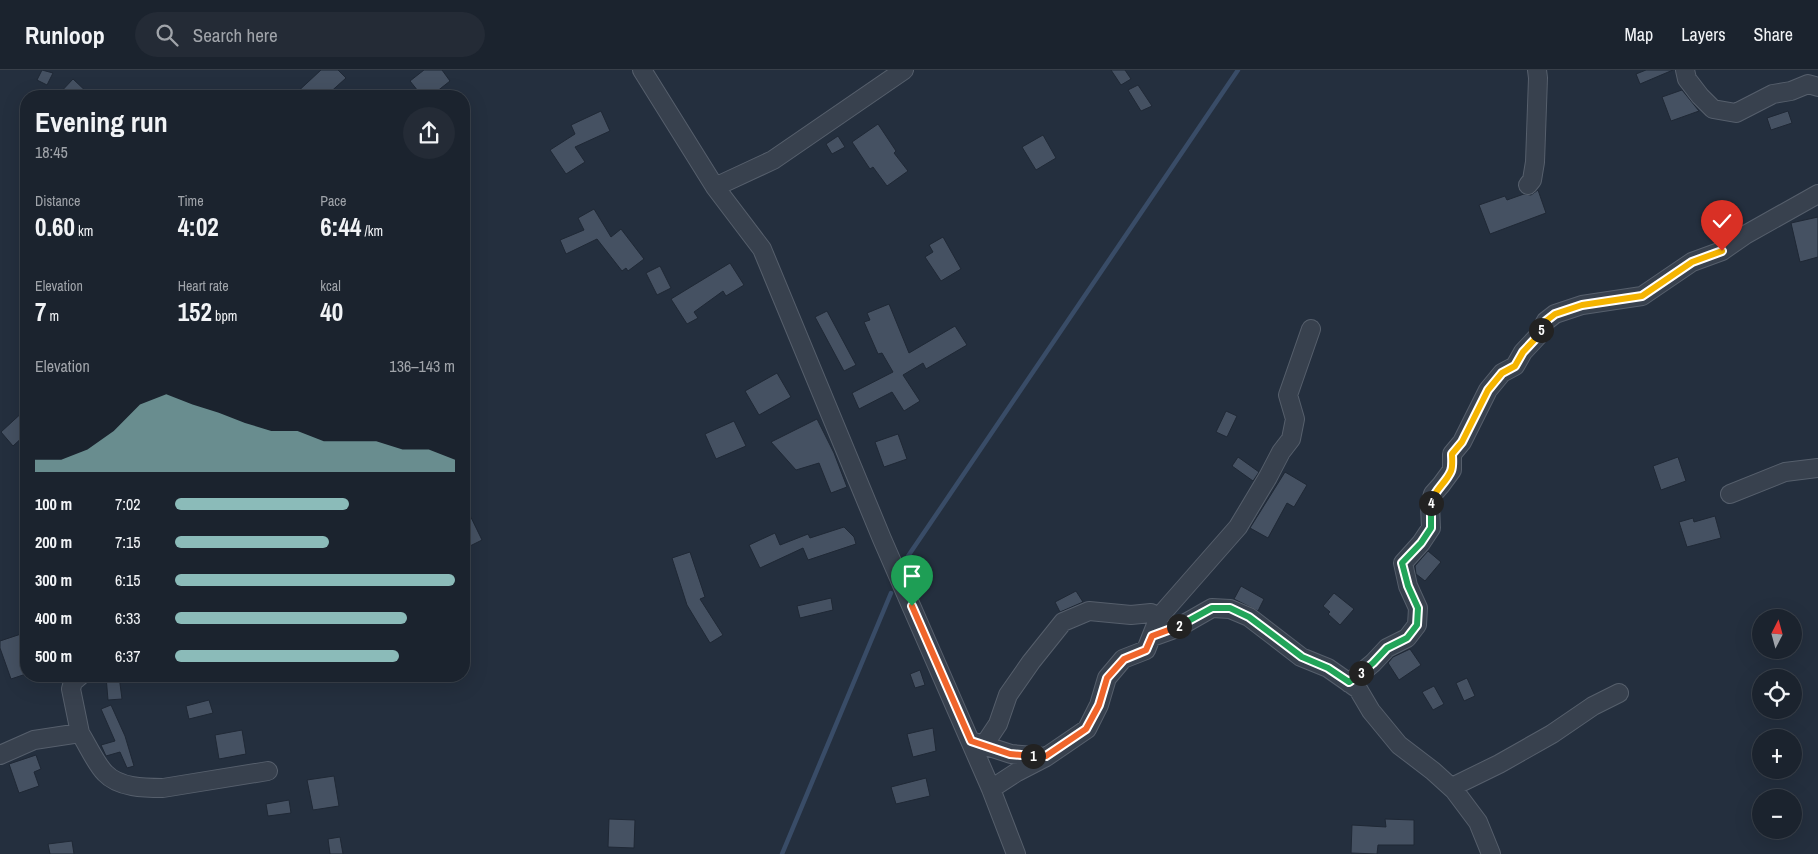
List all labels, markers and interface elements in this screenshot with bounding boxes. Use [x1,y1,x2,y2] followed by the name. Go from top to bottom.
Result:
[135,12,485,57] search box
[25,19,105,51] text: Runloop
[153,21,181,49] icon: search
[193,22,278,48] text: Search here
[1625,22,1653,47] text: Map
[1681,22,1726,47] text: Layers
[1754,22,1793,47] text: Share
[35,103,168,141] text: Evening run
[403,107,455,159] button: share
[35,141,68,163] text: 18:45
[35,192,80,210] text: Distance
[178,192,204,210] text: Time
[320,192,347,210] text: Pace
[1701,200,1743,251] pin
[1708,207,1736,235] icon: check
[35,210,75,244] text: 0.60
[178,210,219,244] text: 4:02
[320,210,361,244] text: 6:44
[75,222,93,240] text: km
[361,222,383,240] text: /km
[35,277,83,295] text: Elevation
[178,277,229,295] text: Heart rate
[320,277,341,295] text: kcal
[35,295,46,329] text: 7
[178,295,212,329] text: 152
[320,295,343,329] text: 40
[46,307,59,325] text: m
[212,307,237,325] text: bpm
[1528,318,1554,342] pin: 5
[1538,321,1545,339] text: 5
[35,355,90,377] text: Elevation
[389,355,455,377] text: 136–143 m
[1418,490,1444,516] pin: 4
[35,493,72,515] text: 100 m
[115,493,141,515] text: 7:02
[1428,494,1435,512] text: 4
[35,531,72,553] text: 200 m
[115,531,141,553] text: 7:15
[891,555,933,606] pin
[898,562,926,590] icon: arrive
[35,569,72,591] text: 300 m
[115,569,141,591] text: 6:15
[35,607,72,629] text: 400 m
[115,607,141,629] text: 6:33
[1752,609,1802,659] north arrow
[1752,609,1802,839] map controls
[1166,614,1192,638] pin: 2
[1176,617,1183,635] text: 2
[35,645,72,667] text: 500 m
[115,645,141,667] text: 6:37
[1348,660,1374,686] pin: 3
[1358,664,1365,682] text: 3
[1752,669,1802,719] button: locate
[1752,729,1802,779] button: +
[1020,744,1046,768] pin: 1
[1030,747,1037,765] text: 1
[1752,789,1802,839] button: −

